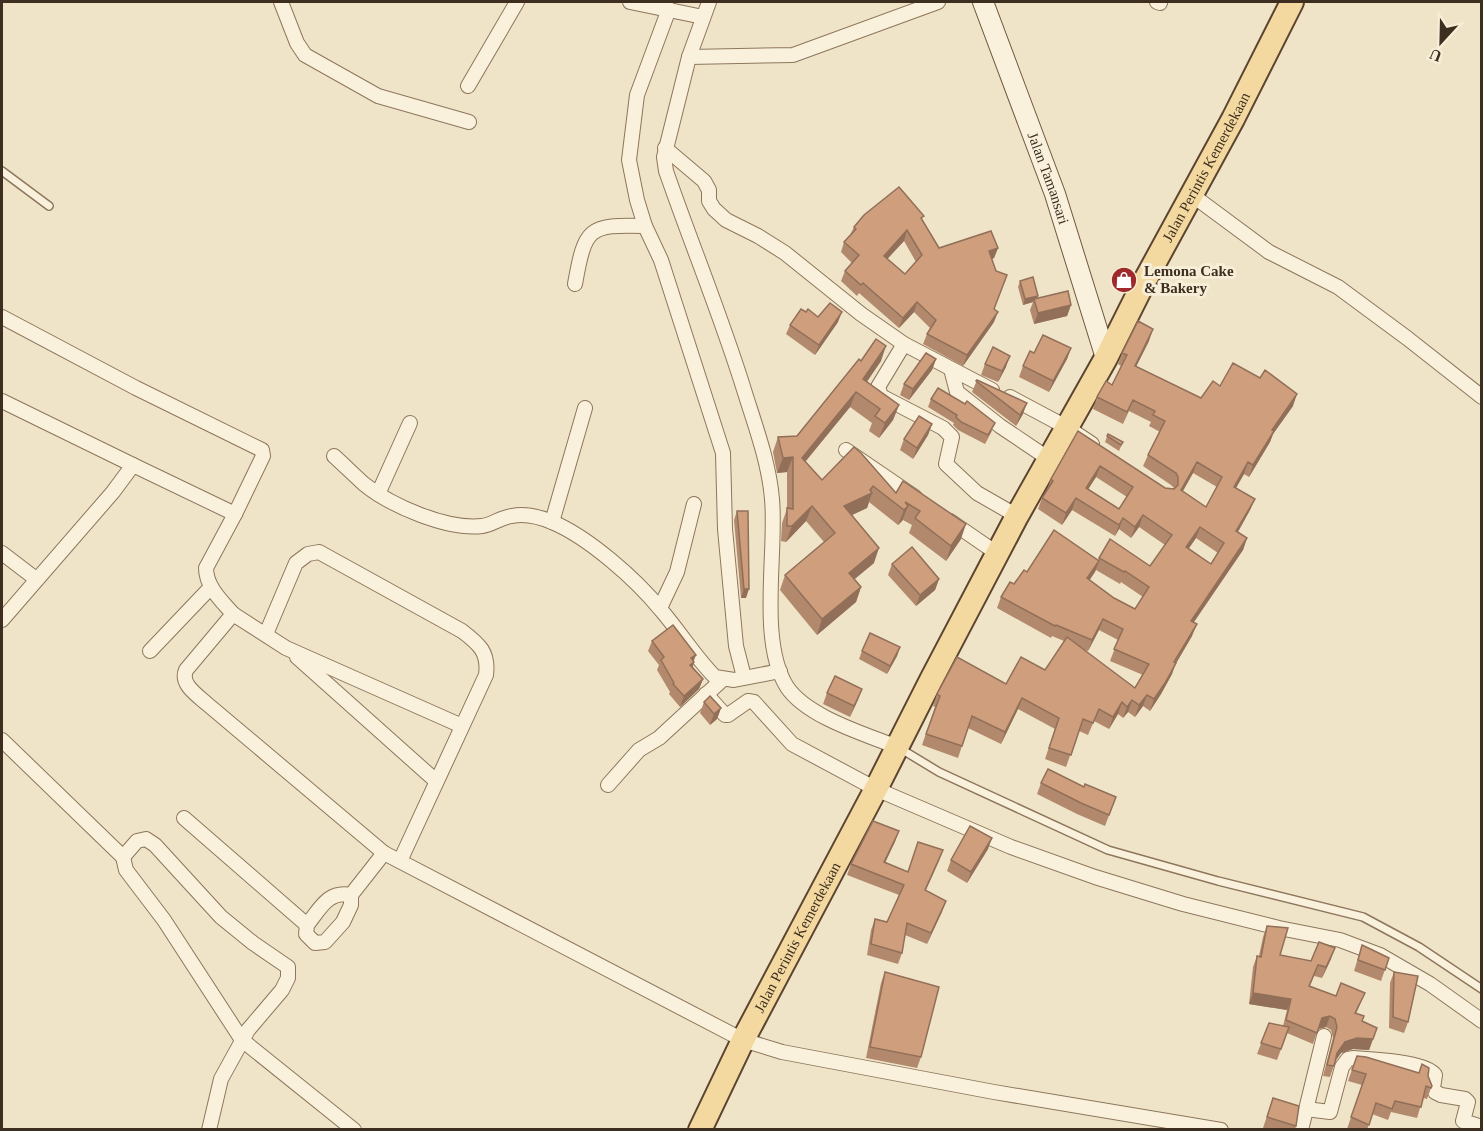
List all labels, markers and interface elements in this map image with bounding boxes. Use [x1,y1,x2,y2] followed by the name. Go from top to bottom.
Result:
[1411,12,1471,72] north arrow
[1427,45,1444,65] text: U
[1159,89,1253,245] street label: Jalan Perintis Kemerdekaan
[1025,130,1072,226] street label: Jalan Tamansari
[1144,263,1234,296] place label: Lemona Cake & Bakery
[1109,265,1139,295] shop icon: Lemona Cake & Bakery
[751,859,844,1015] street label: Jalan Perintis Kemerdekaan

